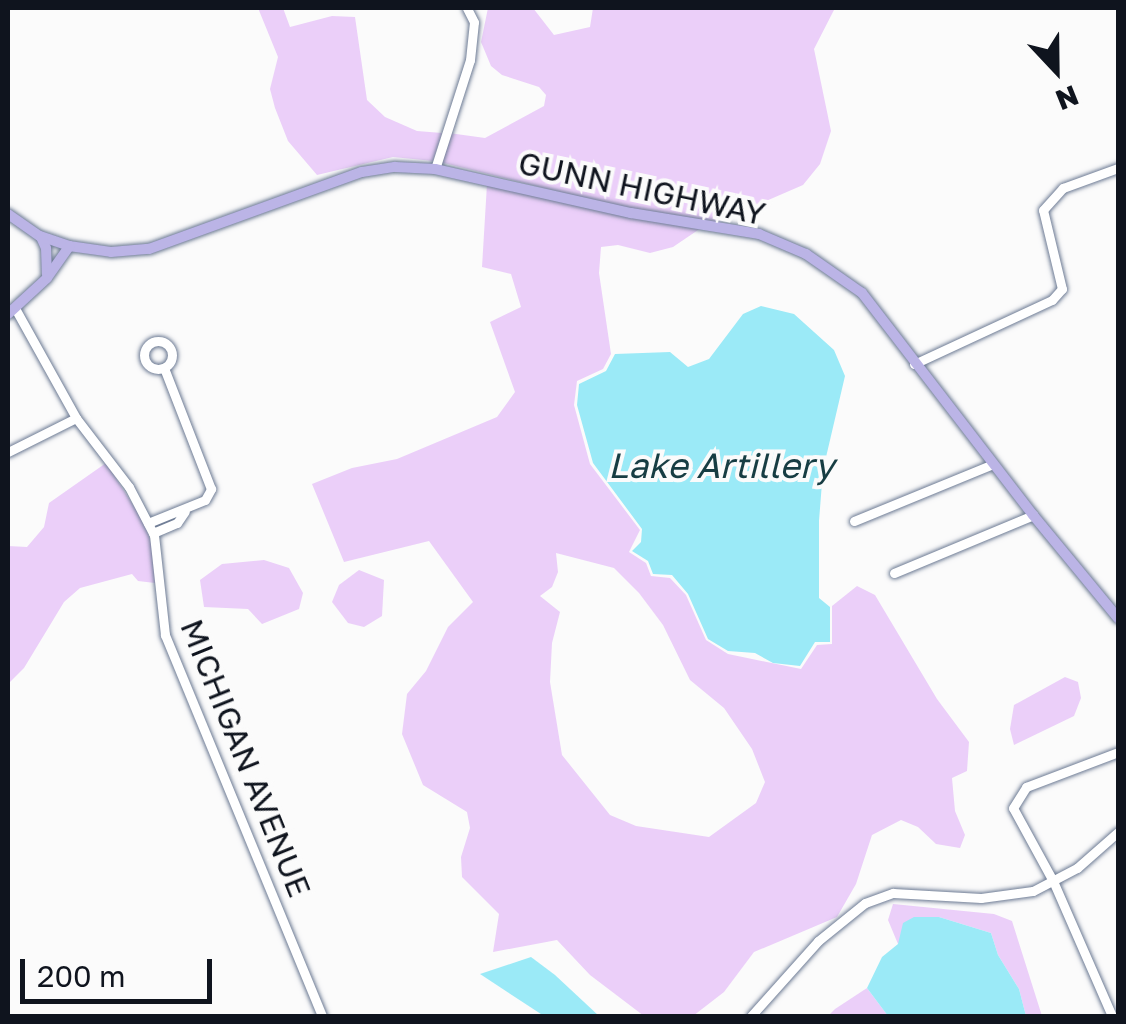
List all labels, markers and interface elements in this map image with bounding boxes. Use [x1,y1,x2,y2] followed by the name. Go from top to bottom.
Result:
[1006,20,1106,120] north arrow
[1051,79,1083,118] text: N
[515,143,769,233] street label: GUNN HIGHWAY
[608,444,834,486] water label: Lake Artillery
[173,614,319,902] street label: MICHIGAN AVENUE
[25,939,218,1001] scale bar
[37,958,126,994] text: 200 m

